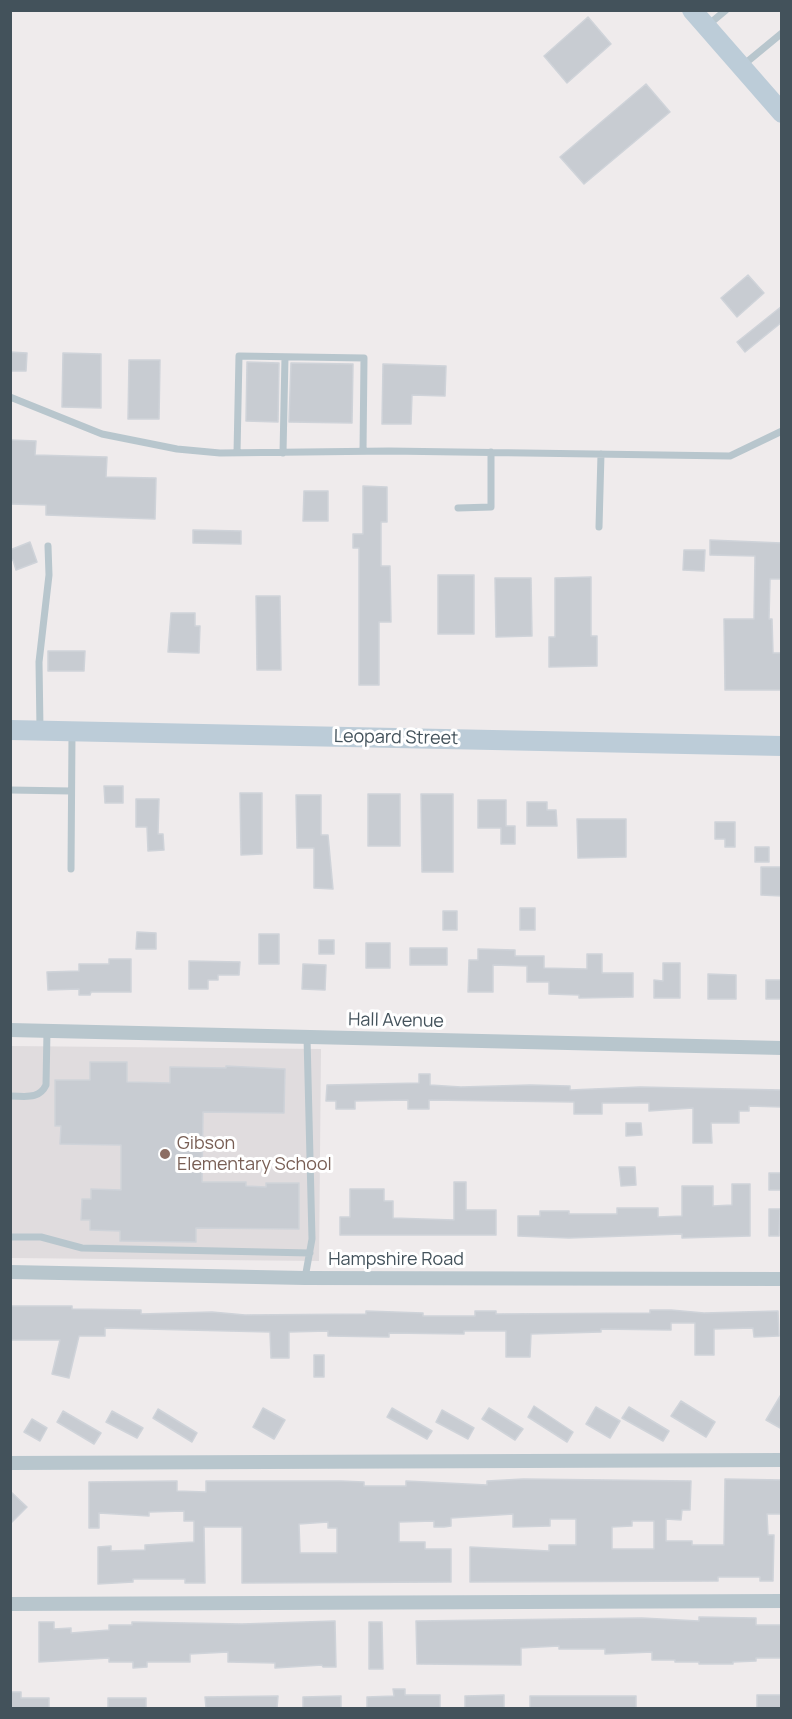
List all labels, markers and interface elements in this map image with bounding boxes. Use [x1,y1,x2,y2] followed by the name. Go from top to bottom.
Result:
[334,726,458,750] street label: Leopard Street
[348,1009,444,1033] street label: Hall Avenue
[177,1133,332,1176] place label: Gibson Elementary School
[158,1147,172,1161] marker: Gibson Elementary School
[328,1249,464,1271] street label: Hampshire Road

